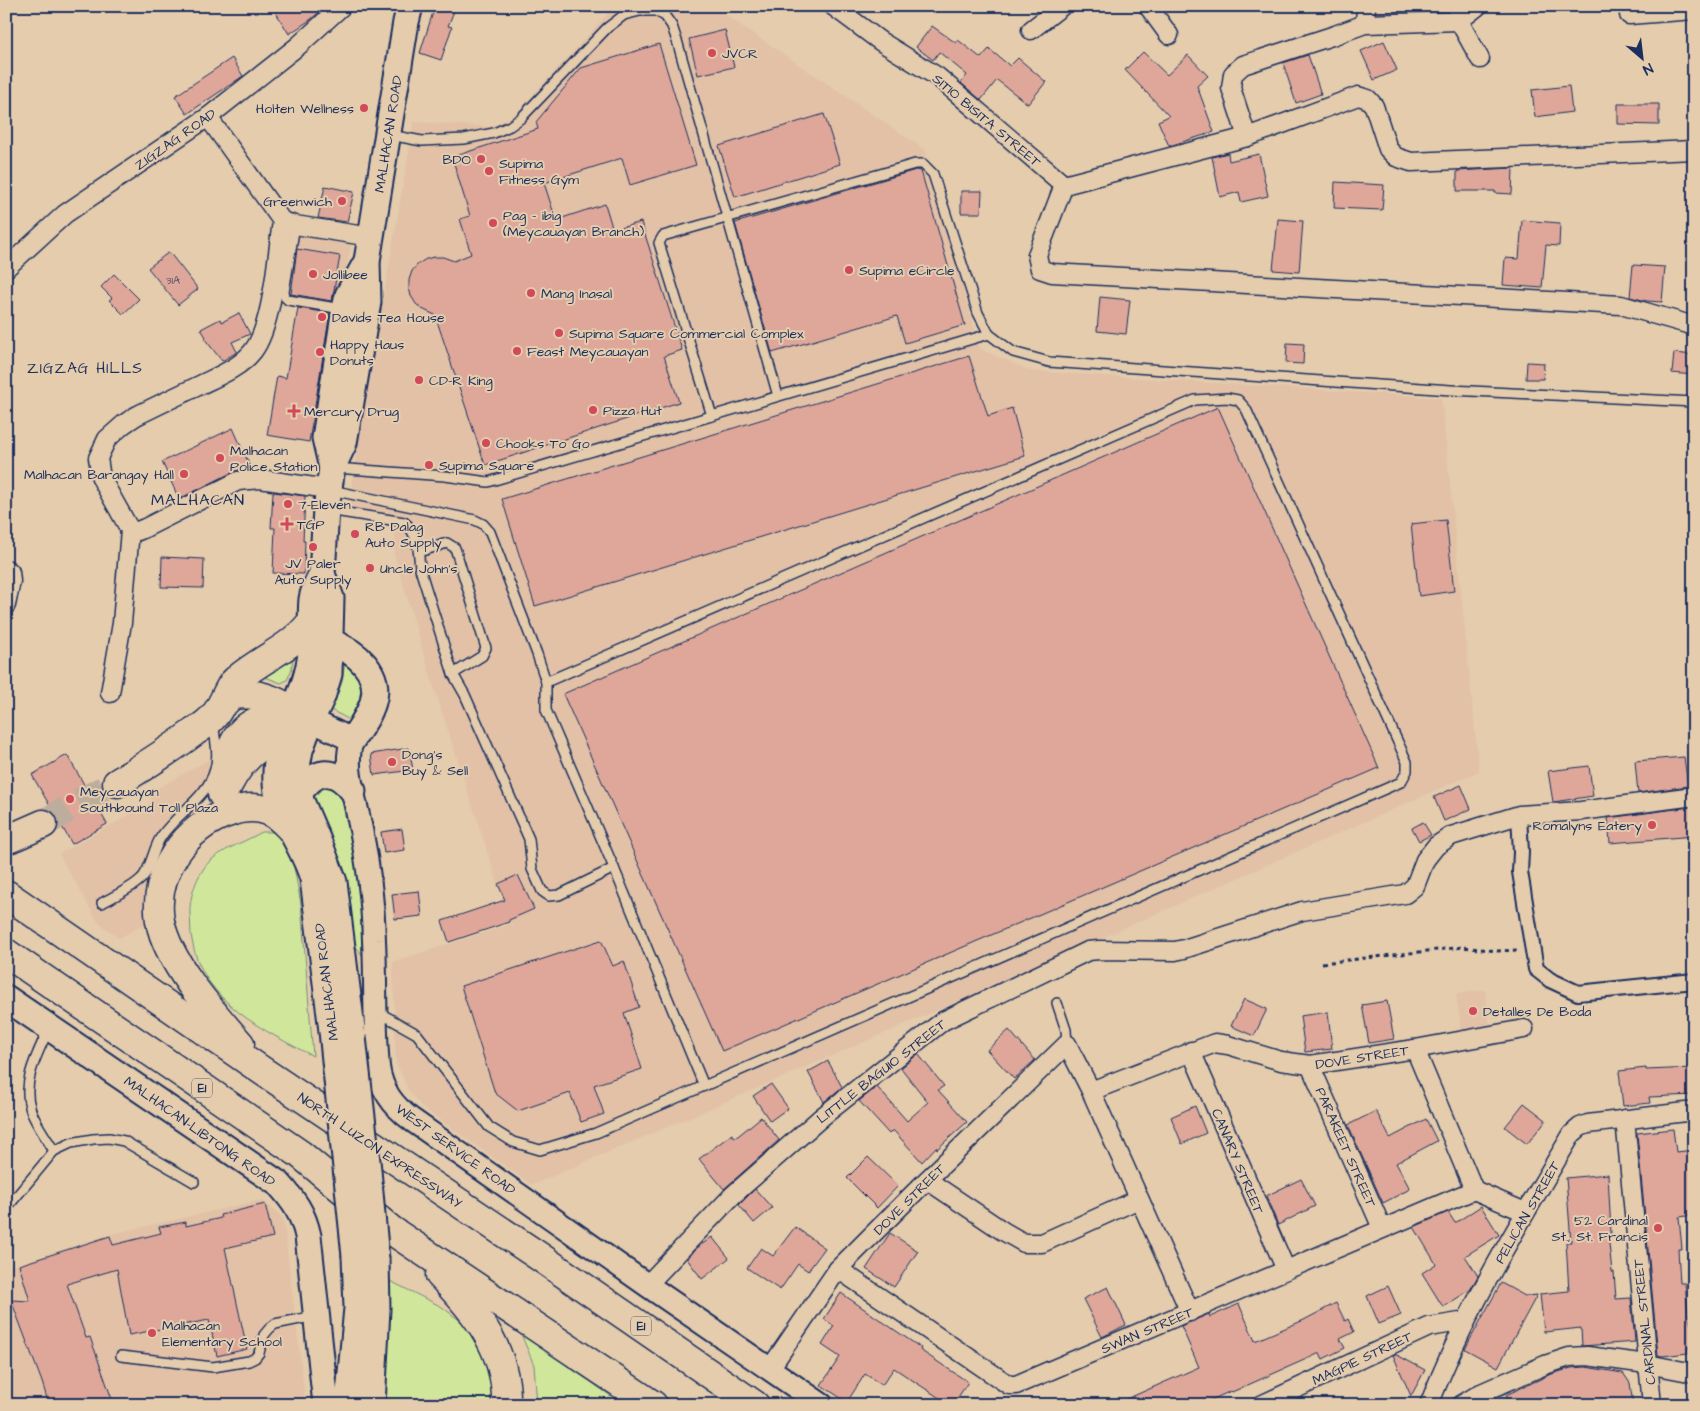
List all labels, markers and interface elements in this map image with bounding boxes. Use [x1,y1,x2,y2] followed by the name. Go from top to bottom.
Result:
[1618,32,1668,82] north arrow
[722,44,758,64] place label: JVCR
[706,47,718,59] marker: JVCR
[1639,58,1656,80] text: N
[928,69,1045,172] street label: SITIO BISITA STREET
[370,74,408,194] street label: MALHACAN ROAD
[256,99,354,119] place label: Holten Wellness
[358,102,370,114] marker: Holten Wellness
[131,104,220,175] street label: ZIGZAG ROAD
[443,150,471,170] place label: BDO
[475,153,487,165] marker: BDO
[499,154,579,190] place label: Supima Fitness Gym
[483,165,495,177] marker: Supima Fitness Gym
[263,192,332,212] place label: Greenwich
[336,195,348,207] marker: Greenwich
[503,206,644,242] place label: Pag - ibig (Meycauayan Branch)
[487,217,499,229] marker: Pag - ibig (Meycauayan Branch)
[859,261,955,281] place label: Supima eCircle
[843,264,855,276] marker: Supima eCircle
[323,265,368,285] place label: Jollibee
[307,268,319,280] marker: Jollibee
[166,273,180,288] house number: 31A
[541,284,612,304] place label: Mang Inasal
[525,287,537,299] marker: Mang Inasal
[332,308,445,328] place label: Davids Tea House
[316,311,328,323] marker: Davids Tea House
[569,324,804,344] place label: Supima Square Commercial Complex
[553,327,565,339] marker: Supima Square Commercial Complex
[330,335,404,371] place label: Happy Haus Donuts
[527,342,649,362] place label: Feast Meycauayan
[511,345,523,357] marker: Feast Meycauayan
[314,346,326,358] marker: Happy Haus Donuts
[27,358,143,379] district label: ZIGZAG HILLS
[429,371,493,391] place label: CD-R King
[413,374,425,386] marker: CD-R King
[603,401,662,421] place label: Pizza Hut
[304,402,399,422] place label: Mercury Drug
[587,404,599,416] marker: Pizza Hut
[288,405,300,417] marker: Mercury Drug
[496,434,590,454] place label: Chooks To Go
[480,437,492,449] marker: Chooks To Go
[230,441,318,477] place label: Malhacan Police Station
[214,452,226,464] marker: Malhacan Police Station
[439,456,535,476] place label: Supima Square
[423,459,435,471] marker: Supima Square
[24,465,174,485] place label: Malhacan Barangay Hall
[178,468,190,480] marker: Malhacan Barangay Hall
[151,489,245,511] district label: MALHACAN
[298,495,351,515] place label: 7-Eleven
[282,498,294,510] marker: 7-Eleven
[297,515,324,535] place label: TGP
[365,517,442,553] place label: RB Dalag Auto Supply
[281,518,293,530] marker: TGP
[349,528,361,540] marker: RB Dalag Auto Supply
[307,541,319,553] marker: JV Paler Auto Supply
[275,554,352,590] place label: JV Paler Auto Supply
[380,559,458,579] place label: Uncle John's
[364,562,376,574] marker: Uncle John's
[402,745,468,781] place label: Dong's Buy & Sell
[386,756,398,768] marker: Dong's Buy & Sell
[80,782,218,818] place label: Meycauayan Southbound Toll Plaza
[64,793,76,805] marker: Meycauayan Southbound Toll Plaza
[1533,816,1642,836] place label: Romalyns Eatery
[1646,819,1658,831] marker: Romalyns Eatery
[310,922,344,1042] street label: MALHACAN ROAD
[1483,1002,1591,1022] place label: Detalles De Boda
[1467,1005,1479,1017] marker: Detalles De Boda
[813,1015,951,1129] street label: LITTLE BAGUIO STREET
[1314,1041,1410,1075] street label: DOVE STREET
[120,1072,279,1192] street label: MALHACAN-LIBTONG ROAD
[192,1078,212,1098] road number: E1
[1310,1084,1381,1211] street label: PARAKEET STREET
[293,1088,466,1214] street label: NORTH LUZON EXPRESSWAY
[391,1099,520,1200] street label: WEST SERVICE ROAD
[1206,1106,1268,1217] street label: CANARY STREET
[1490,1157,1565,1267] street label: PELICAN STREET
[869,1159,950,1240] street label: DOVE STREET
[1552,1211,1648,1247] place label: 52 Cardinal St., St. Francis
[1652,1222,1664,1234] marker: 52 Cardinal St., St. Francis
[1628,1258,1662,1386] street label: CARDINAL STREET
[1098,1302,1197,1359] street label: SWAN STREET
[162,1316,282,1352] place label: Malhacan Elementary School
[631,1316,651,1335] road number: E1
[146,1327,158,1339] marker: Malhacan Elementary School
[1309,1327,1416,1391] street label: MAGPIE STREET

